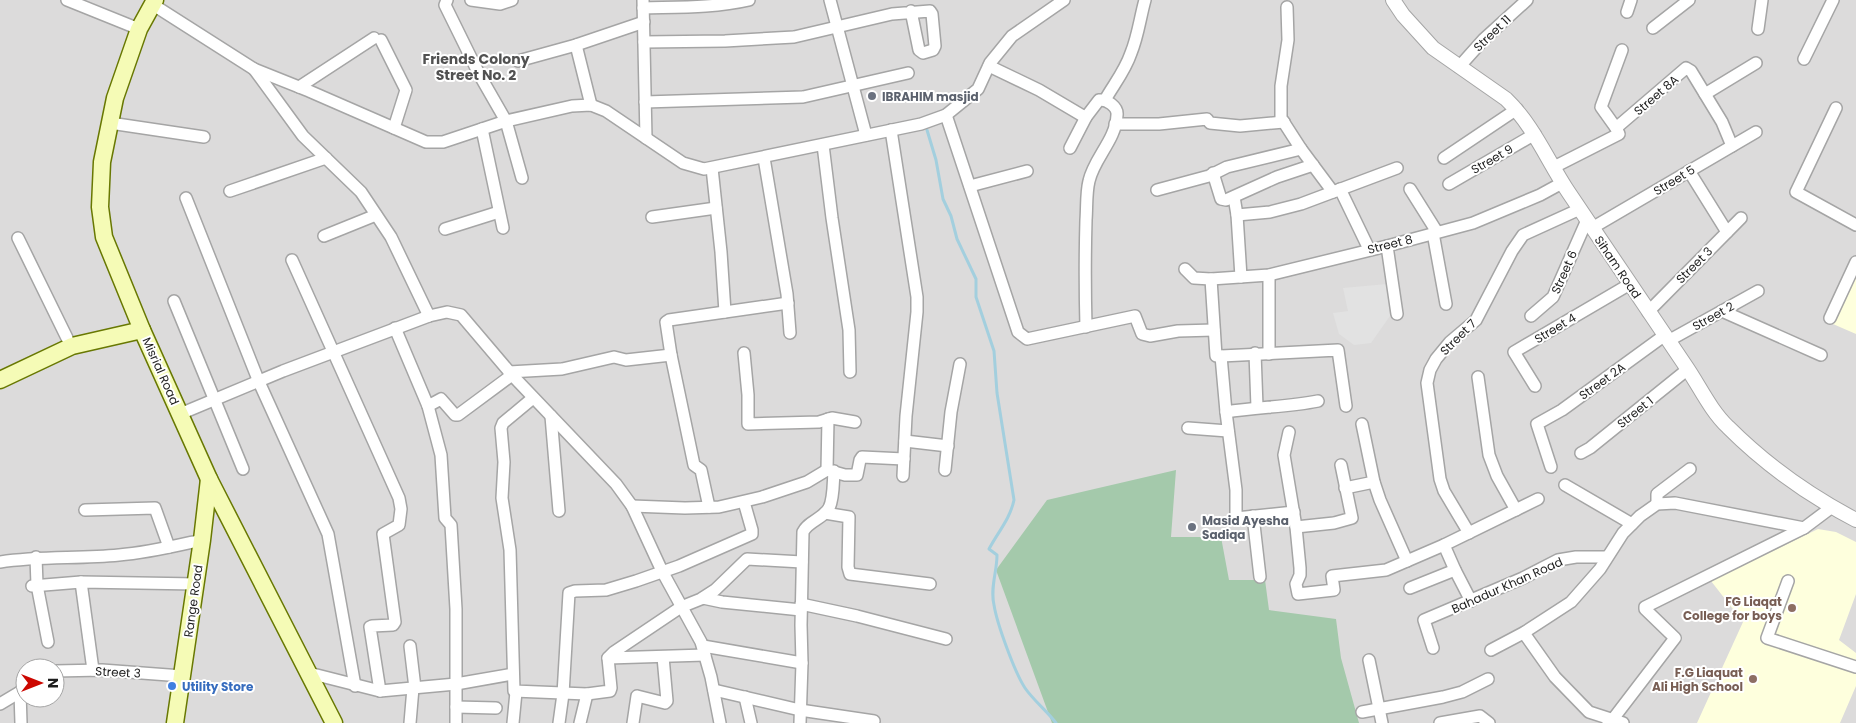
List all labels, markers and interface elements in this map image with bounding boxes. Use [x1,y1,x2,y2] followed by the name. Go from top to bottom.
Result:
[1470,11,1514,55] street label: Street 11
[422,49,530,85] district label: Friends Colony Street No. 2
[1630,71,1682,119] street label: Street 8A
[882,88,979,105] place label: IBRAHIM masjid
[866,90,878,102] marker: IBRAHIM masjid
[1468,140,1516,178] street label: Street 9
[1650,161,1698,199] street label: Street 5
[1366,230,1414,258] street label: Street 8
[1591,232,1645,302] street label: Siham Road
[1672,243,1716,287] street label: Street 3
[1547,248,1581,296] street label: Street 6
[1689,298,1737,334] street label: Street 2
[1531,309,1579,347] street label: Street 4
[1436,315,1480,359] street label: Street 7
[139,334,183,408] street label: Misrial Road
[1575,358,1629,404] street label: Street 2A
[1613,392,1657,432] street label: Street 1
[1202,512,1289,543] place label: Masid Ayesha Sadiqa
[1186,521,1198,533] marker: Masid Ayesha Sadiqa
[1449,553,1565,617] street label: Bahadur Khan Road
[179,564,207,638] street label: Range Road
[1683,593,1782,624] place label: FG Liaqat College for boys
[1786,602,1798,614] marker: FG Liaqat College for boys
[15,658,65,708] north arrow
[95,662,141,682] street label: Street 3
[1652,664,1743,695] place label: F.G Liaquat Ali High School
[1747,673,1759,685] marker: F.G Liaquat Ali High School
[43,678,63,688] text: N
[182,678,254,695] place label: Utility Store
[166,680,178,692] marker: Utility Store

